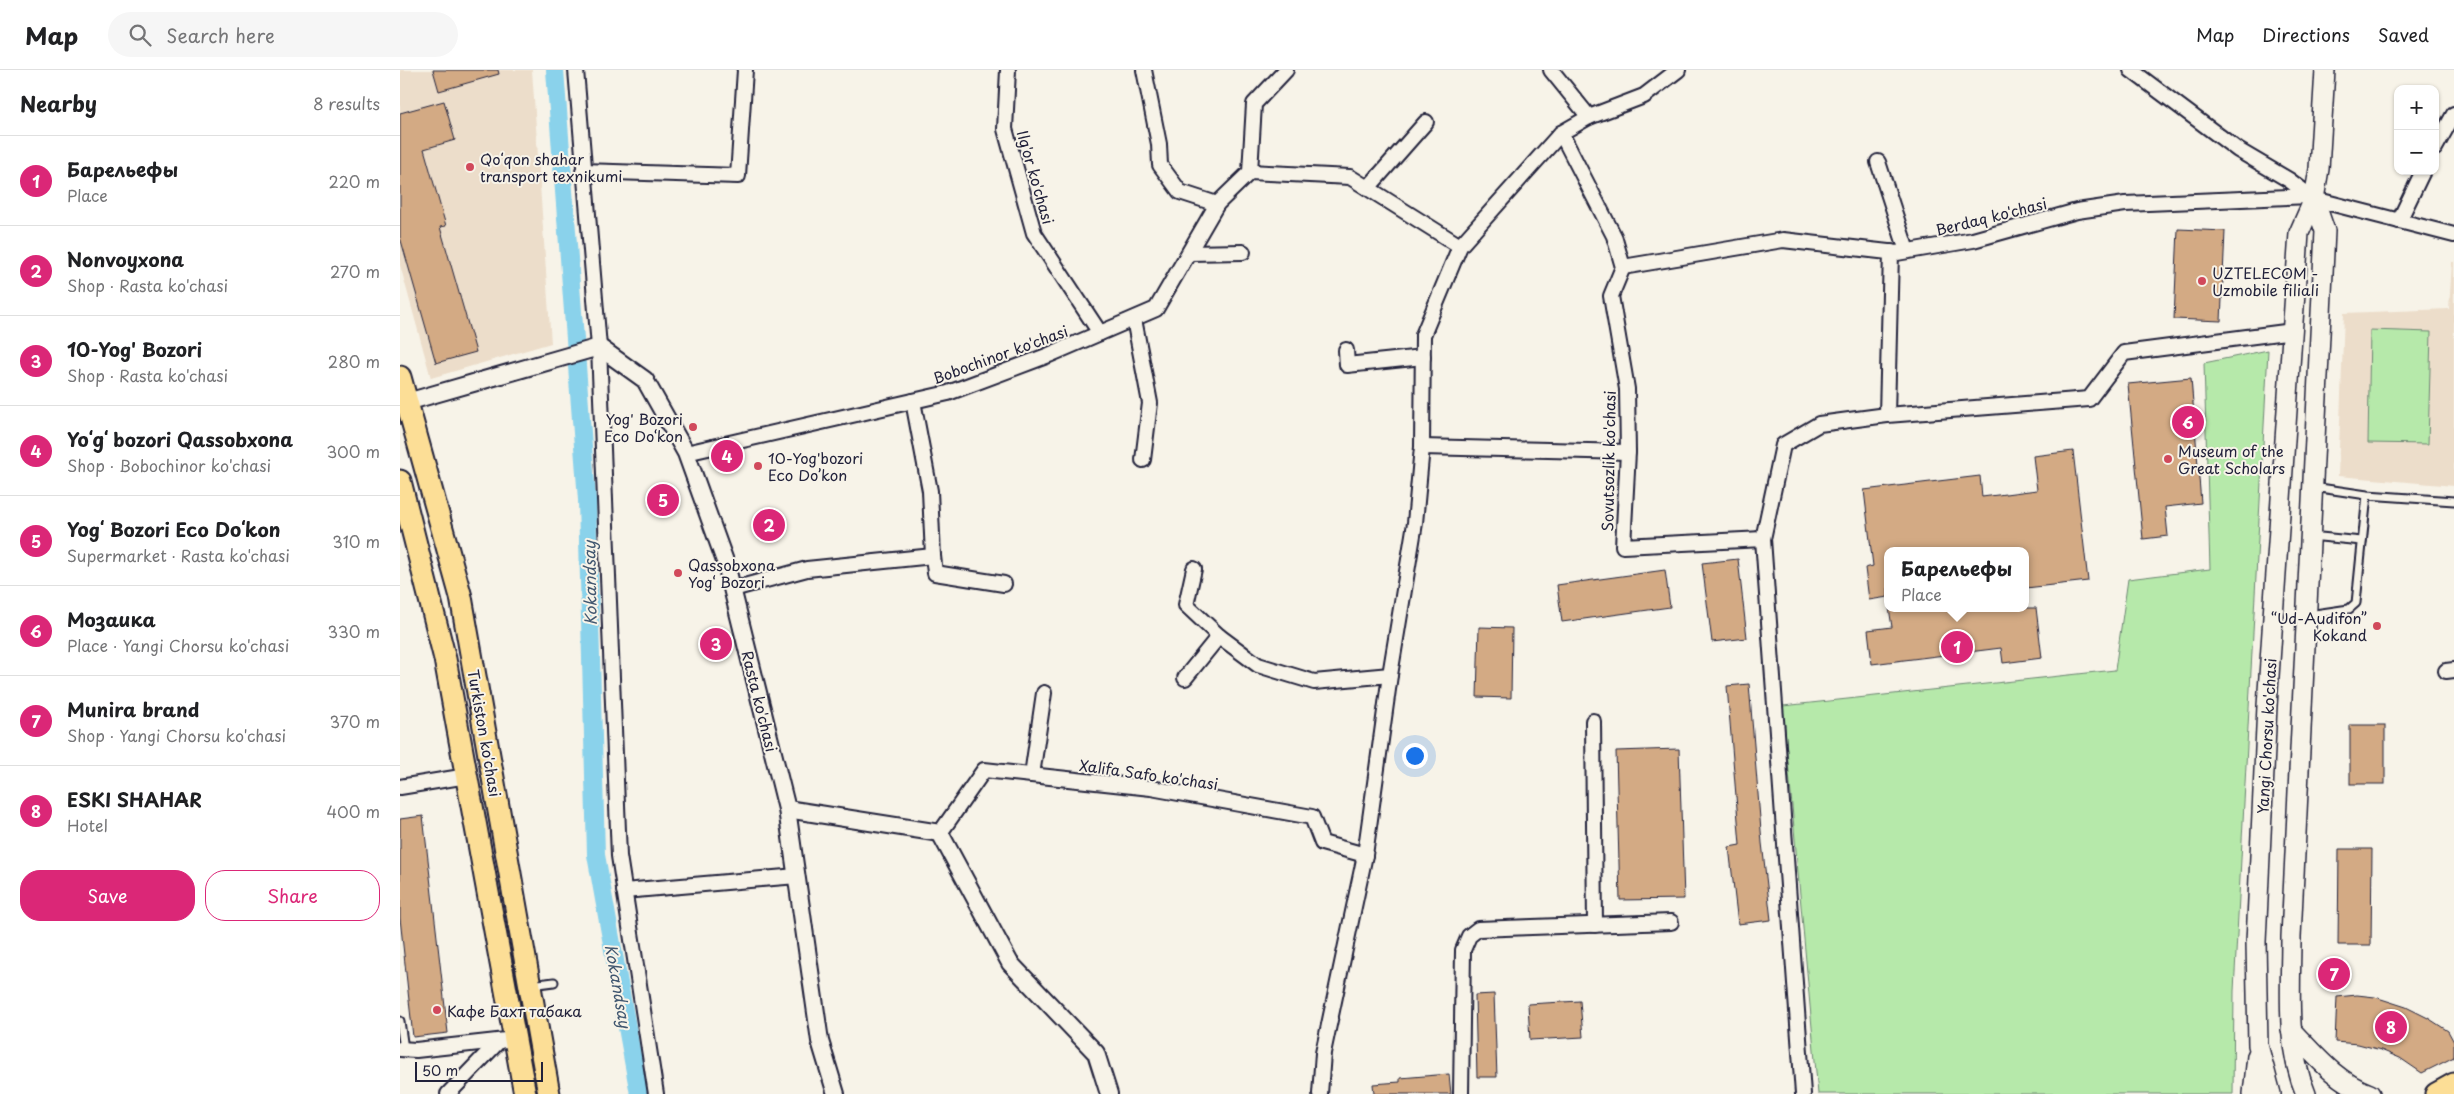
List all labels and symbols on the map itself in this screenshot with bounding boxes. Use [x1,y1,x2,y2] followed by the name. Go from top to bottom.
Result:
[1012,127,1060,227] street label: Ilg'or ko'chasi
[480,147,623,187] place label: Qoʻqon shahar transport texnikumi
[464,161,476,173] marker: Qoʻqon shahar transport texnikumi
[1933,191,2049,241] street label: Berdaq ko'chasi
[2212,261,2319,301] place label: UZTELECOM - Uzmobile filiali
[2196,275,2208,287] marker: UZTELECOM - Uzmobile filiali
[929,319,1071,389] street label: Bobochinor ko'chasi
[1595,390,1621,532] street label: Sovutsozlik ko'chasi
[2172,403,2204,441] pin: 6
[604,407,683,447] place label: Yog' Bozori Eco Do‘kon
[687,421,699,433] marker: Yog' Bozori Eco Do‘kon
[711,437,743,475] pin: 4
[2178,439,2285,479] place label: Museum of the Great Scholars
[768,446,863,486] place label: 10-Yog'bozori Eco Do’kon
[2162,453,2174,465] marker: Museum of the Great Scholars
[752,460,764,472] marker: 10-Yog'bozori Eco Do’kon
[647,481,679,519] pin: 5
[753,506,785,544] pin: 2
[576,539,602,626] water label: Kokandsay
[688,553,776,593] place label: Qassobxona Yog‘ Bozori
[672,567,684,579] marker: Qassobxona Yog‘ Bozori
[2271,606,2367,646] place label: “Ud-Audifon” Kokand
[2371,620,2383,632] marker: “Ud-Audifon” Kokand
[700,625,732,663] pin: 3
[1941,628,1973,666] pin: 1
[736,648,784,754] street label: Rasta ko'chasi
[2250,657,2282,815] street label: Yangi Chorsu ko'chasi
[462,667,508,799] street label: Turkiston ko'chasi
[1402,743,1428,769] your location
[1078,753,1220,795] street label: Xalifa Safo ko'chasi
[600,942,638,1032] water label: Kokandsay
[2318,955,2350,993] pin: 7
[447,999,582,1022] place label: Кафе Бахт табака
[431,1004,443,1016] marker: Кафе Бахт табака
[2375,1008,2407,1046] pin: 8
[415,1059,542,1082] scale bar

